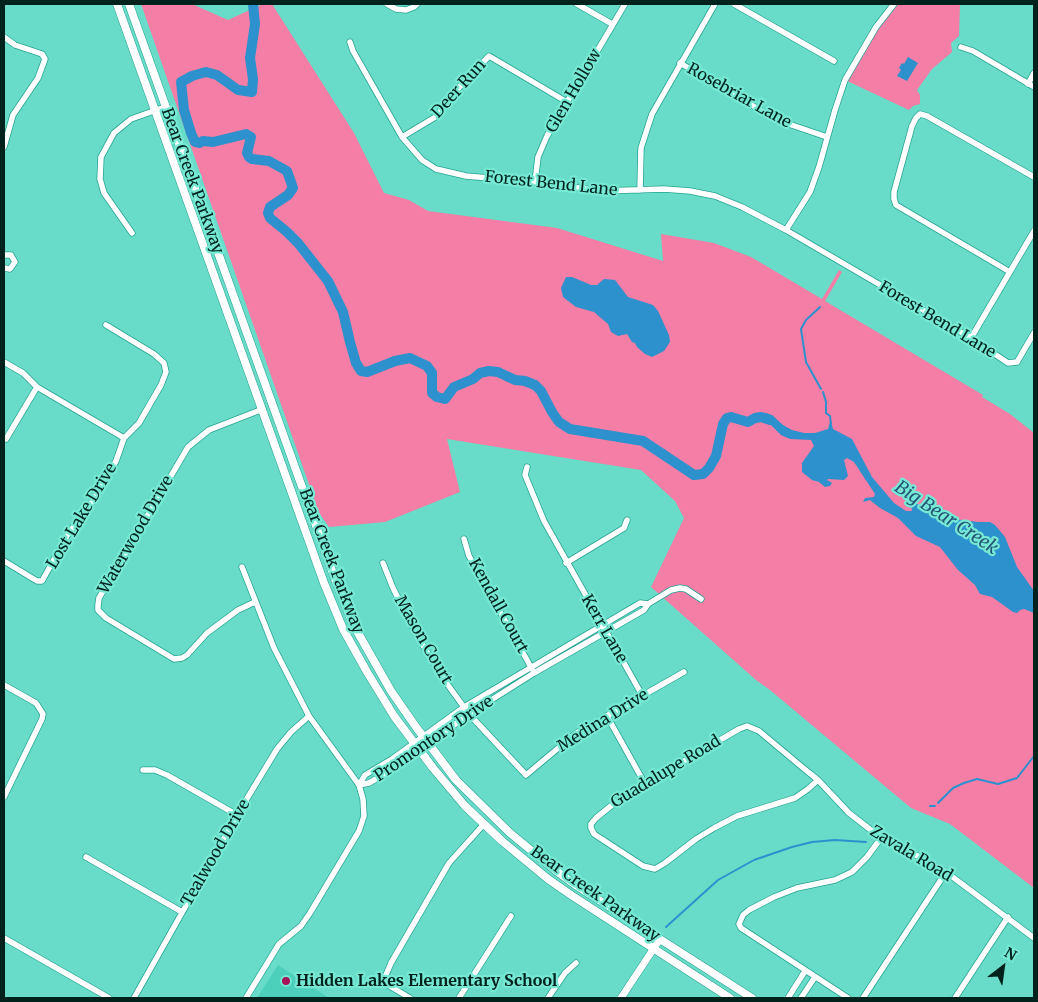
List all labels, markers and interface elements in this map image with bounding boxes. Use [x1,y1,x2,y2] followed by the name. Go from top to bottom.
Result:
[542,46,606,136] street label: Glen Hollow
[428,56,490,122] street label: Deer Run
[684,59,794,133] street label: Rosebriar Lane
[157,106,227,256] street label: Bear Creek Parkway
[484,167,618,201] street label: Forest Bend Lane
[875,278,999,362] street label: Forest Bend Lane
[43,460,121,572] street label: Lost Lake Drive
[94,472,178,598] street label: Waterwood Drive
[890,477,1002,559] water label: Big Bear Creek
[295,486,367,636] street label: Bear Creek Parkway
[464,555,532,657] street label: Kendall Court
[577,591,631,667] street label: Kerr Lane
[390,592,456,688] street label: Mason Court
[554,685,652,757] street label: Medina Drive
[371,692,497,786] street label: Promontory Drive
[608,732,724,812] street label: Guadalupe Road
[178,796,254,910] street label: Tealwood Drive
[866,822,956,886] street label: Zavala Road
[527,842,663,946] street label: Bear Creek Parkway
[978,942,1028,992] north arrow
[1001,943,1020,965] text: N
[296,971,557,991] place label: Hidden Lakes Elementary School
[280,975,292,987] marker: Hidden Lakes Elementary School

